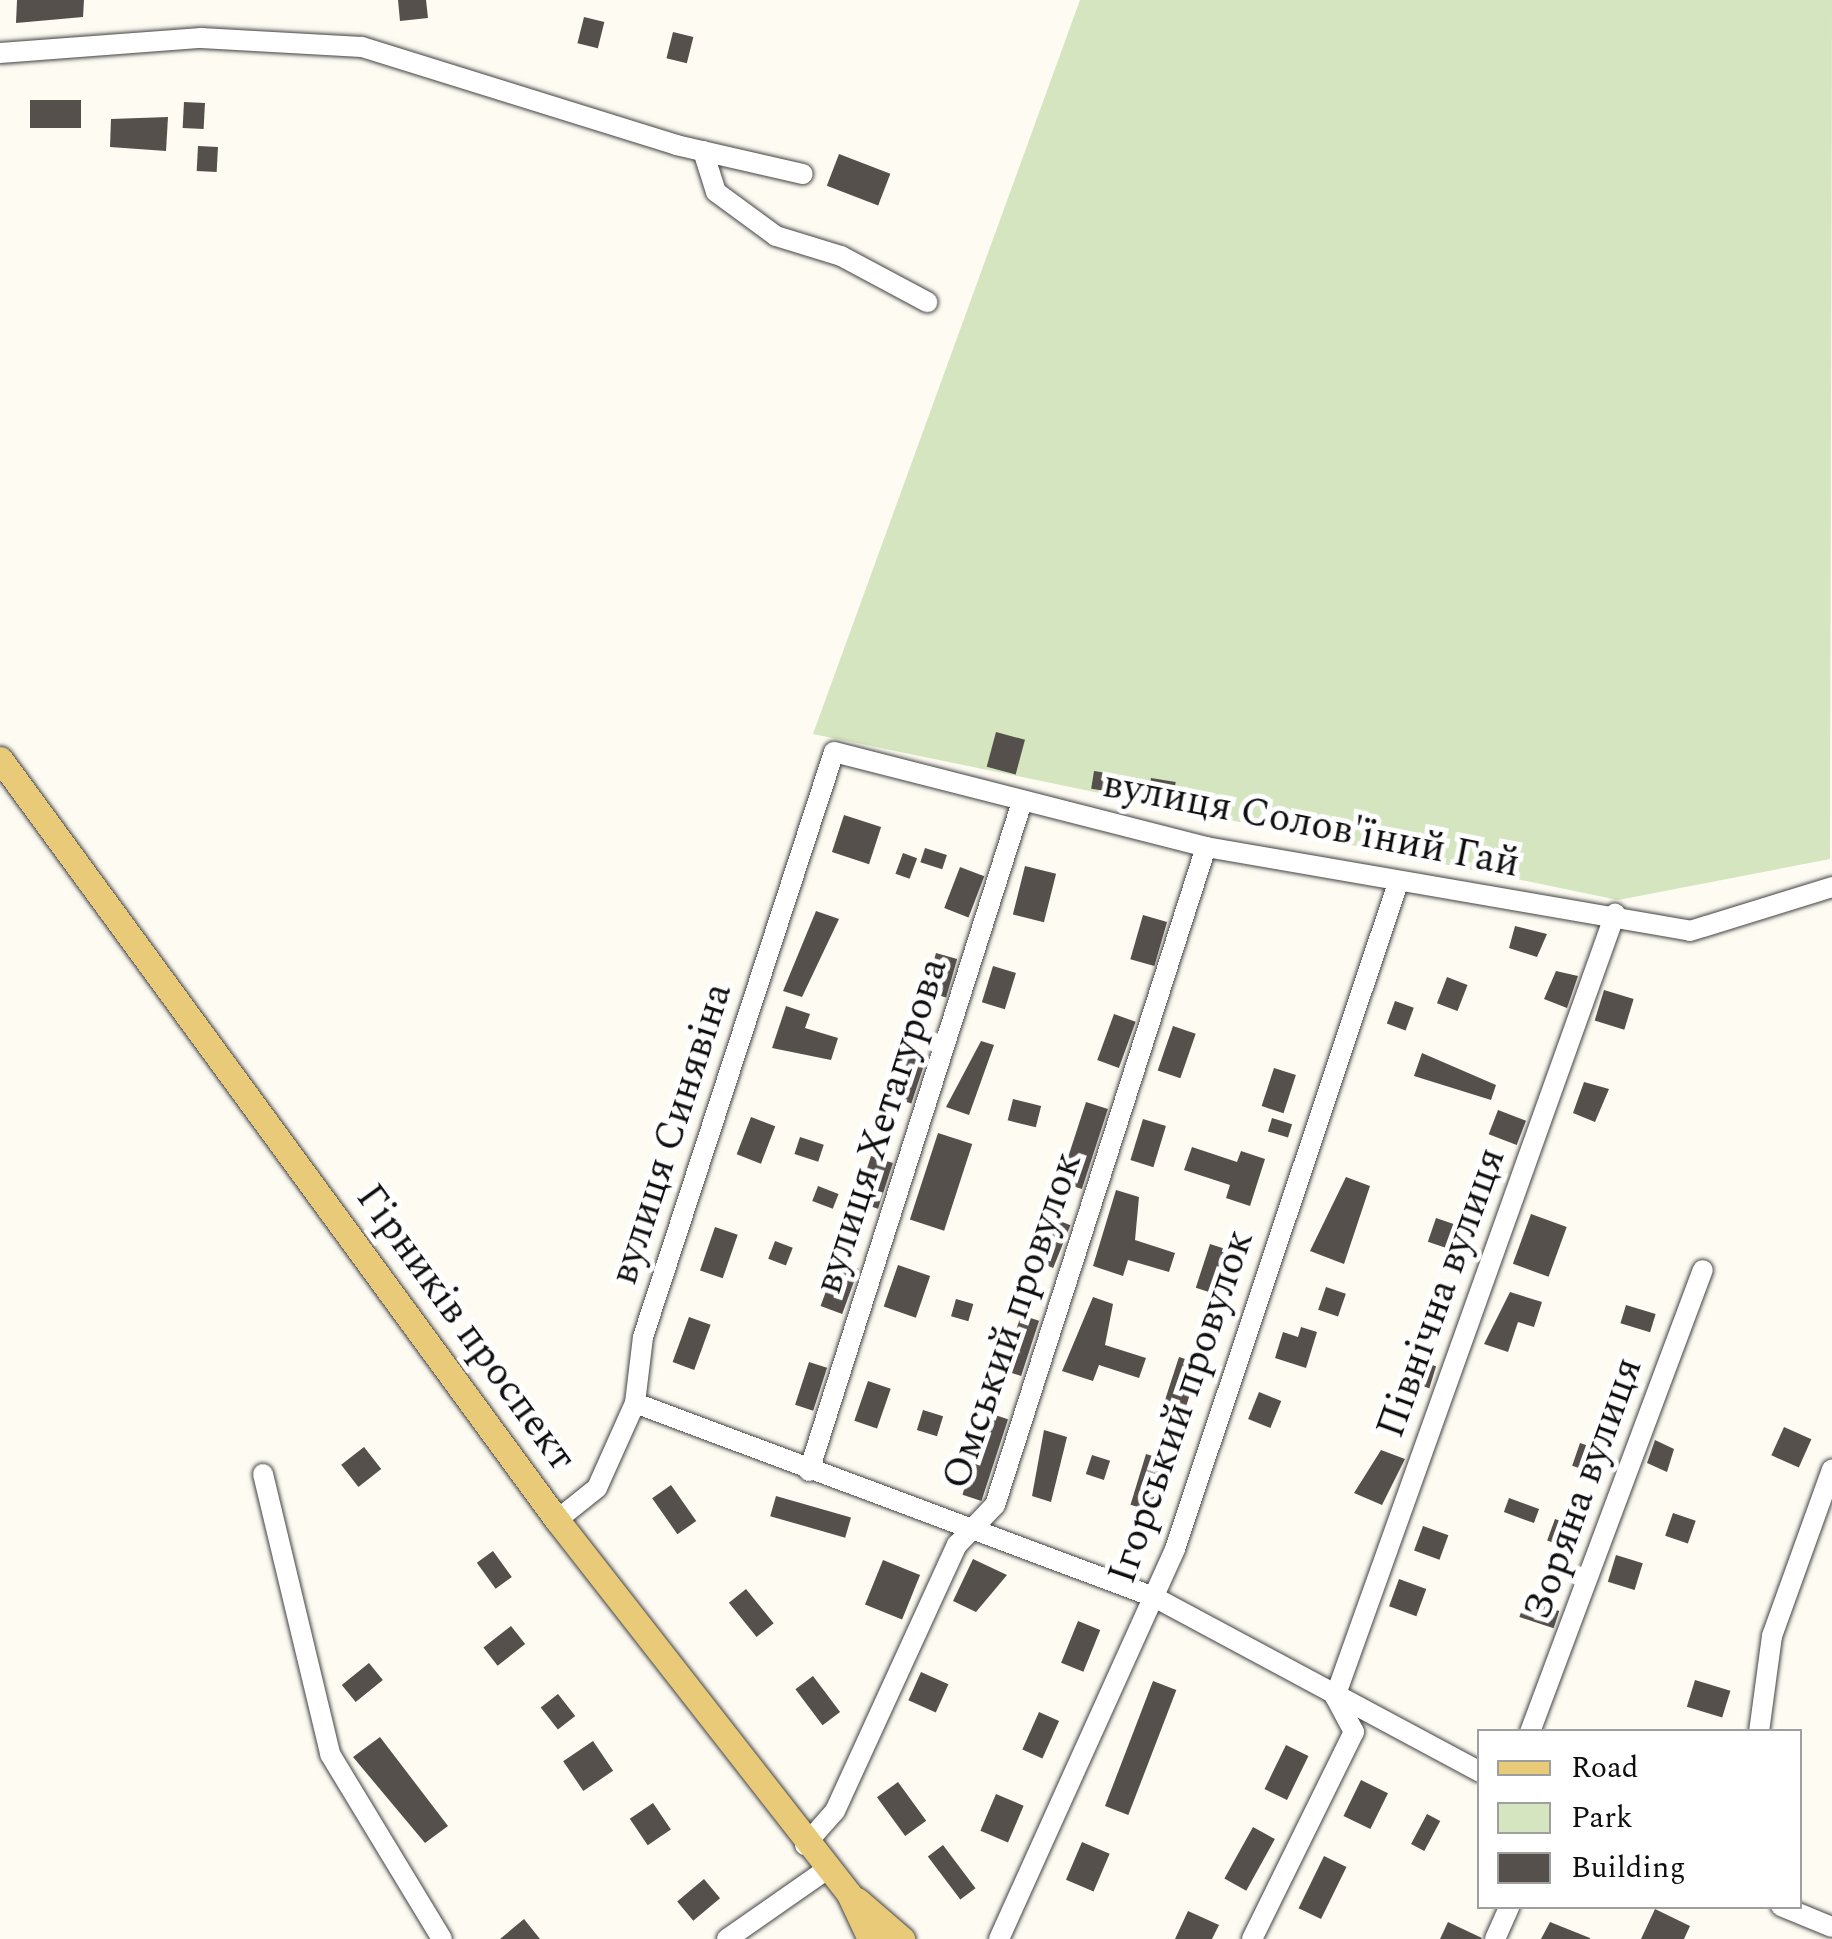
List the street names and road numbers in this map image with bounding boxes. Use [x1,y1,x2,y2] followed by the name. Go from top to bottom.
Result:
[1099,761,1523,889] street label: вулиця Солов'їний Гай
[805,952,959,1300] street label: вулиця Хетагурова
[601,977,743,1291] street label: вулиця Синявіна
[1367,1142,1517,1444] street label: Північна вулиця
[933,1146,1093,1496] street label: Омський провулок
[345,1175,585,1481] street label: Гірників проспект
[1099,1224,1265,1590] street label: Ігорський провулок
[1514,1351,1654,1627] street label: Зоряна вулиця

